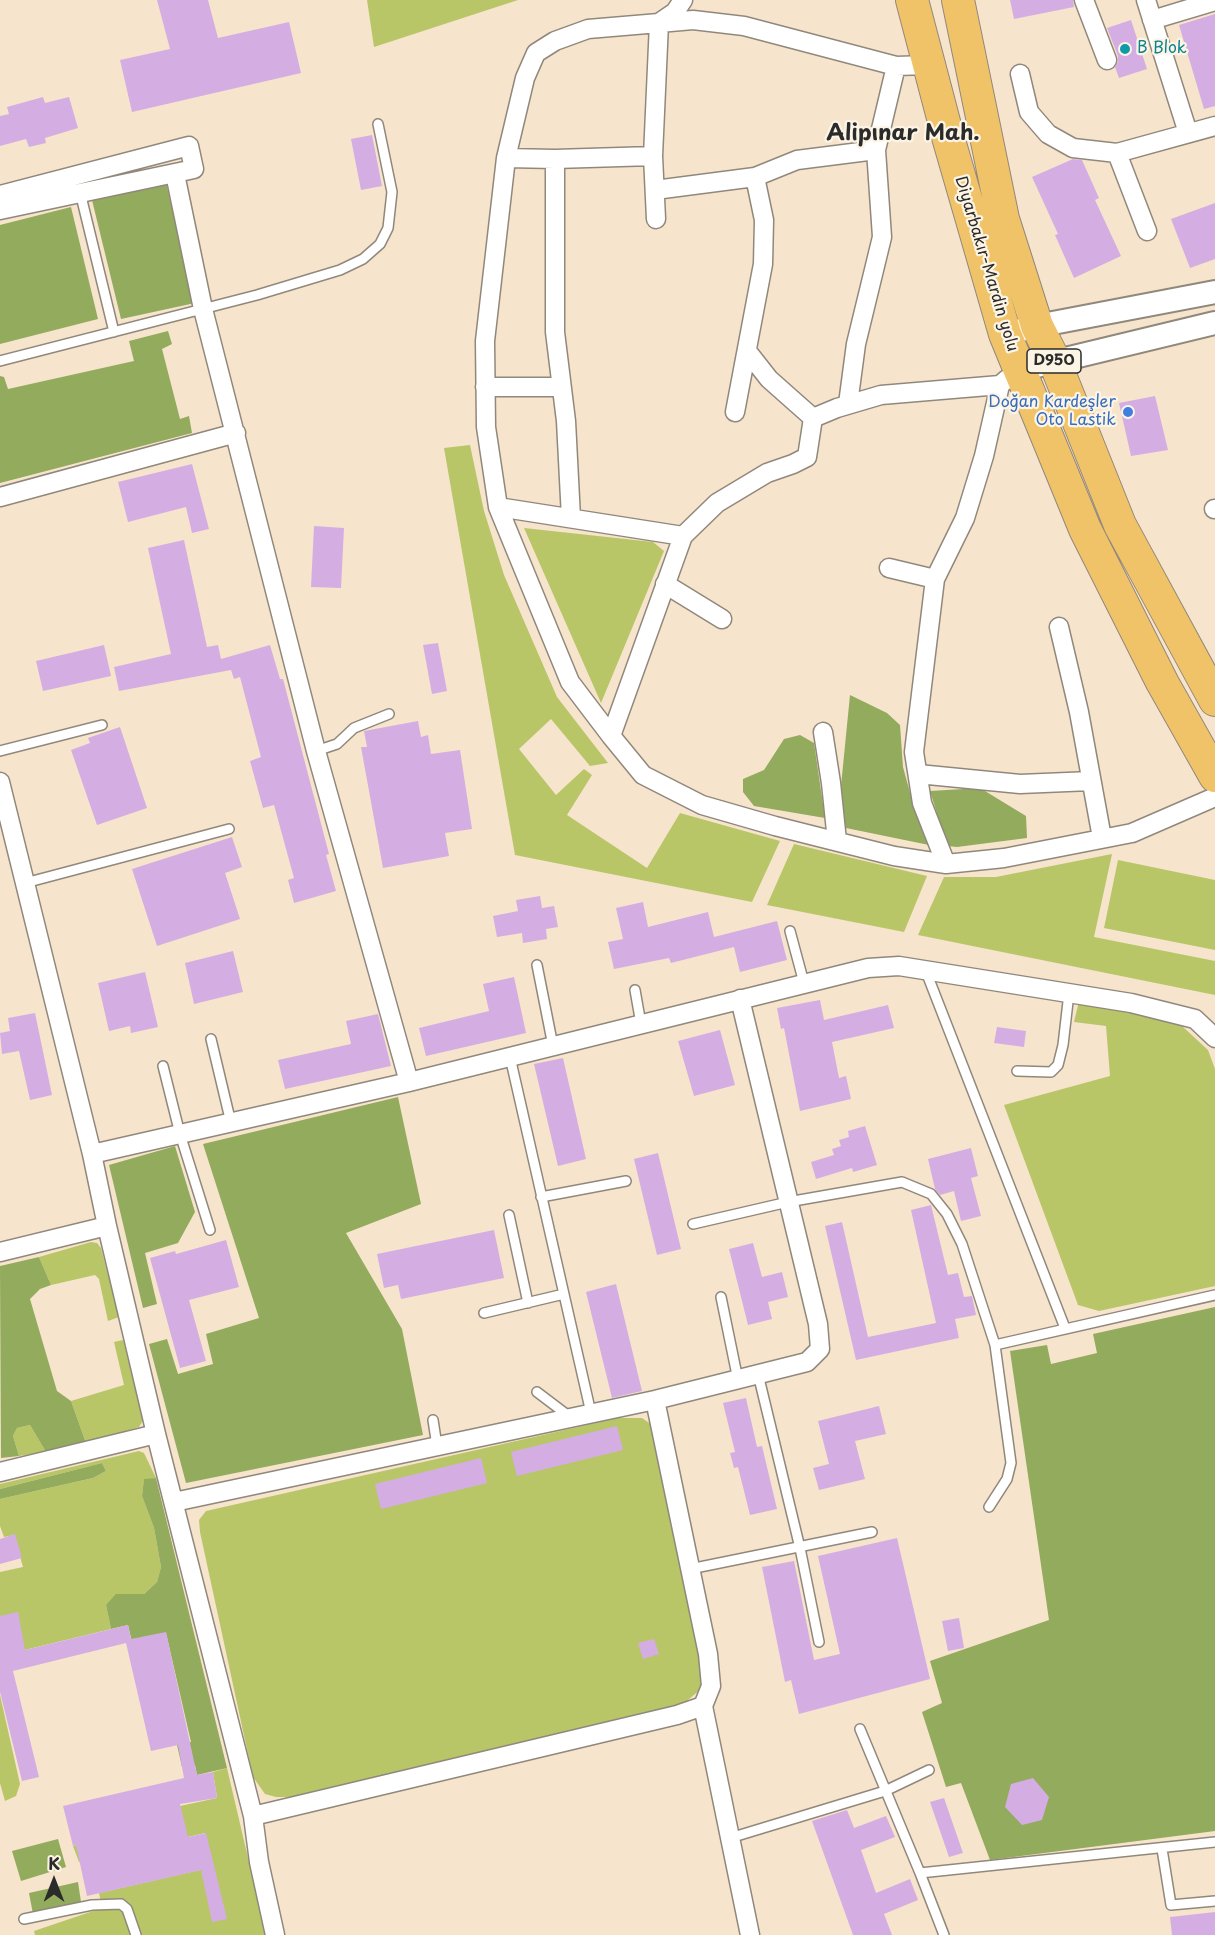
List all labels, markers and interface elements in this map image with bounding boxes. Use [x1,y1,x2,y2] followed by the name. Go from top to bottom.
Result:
[1137,39,1187,59] place label: B Blok
[1118,42,1132,56] marker: B Blok
[826,121,980,147] district label: Alipınar Mah.
[950,174,1022,354] street label: Diyarbakır-Mardin yolu
[1027,349,1081,373] road number: D950
[988,393,1116,431] place label: Doğan Kardeşler Oto Lastik
[1121,405,1135,419] marker: Doğan Kardeşler Oto Lastik
[24,1851,84,1911] north arrow
[48,1851,60,1875] text: K

